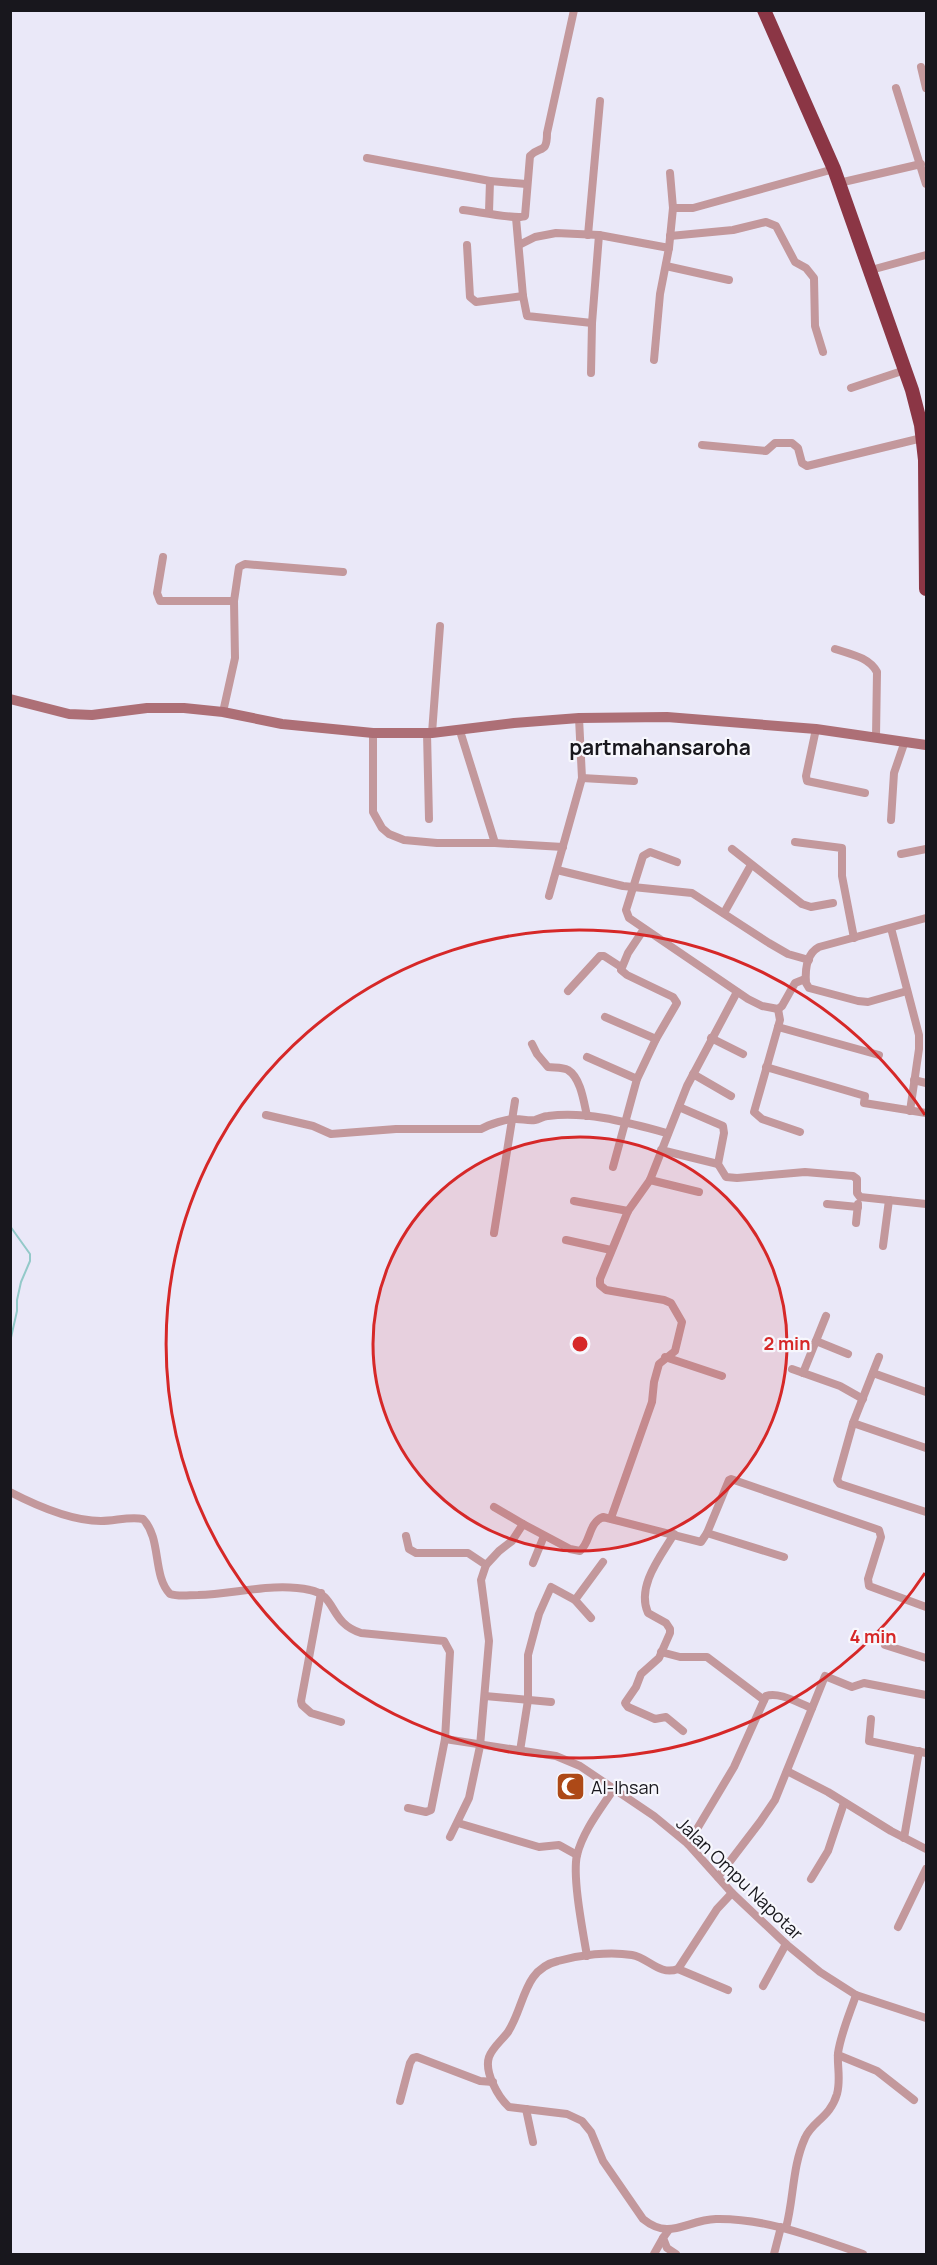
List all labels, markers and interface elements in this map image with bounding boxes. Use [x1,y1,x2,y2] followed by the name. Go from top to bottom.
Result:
[569,733,751,761] district label: partmahansaroha
[764,1331,810,1355] text: 2 min
[570,1334,590,1354] centre of rings
[849,1624,897,1648] text: 4 min
[554,1771,586,1803] mosque icon: Al-Ihsan
[591,1775,659,1799] place label: Al-Ihsan
[671,1811,809,1945] street label: Jalan Ompu Napotar

